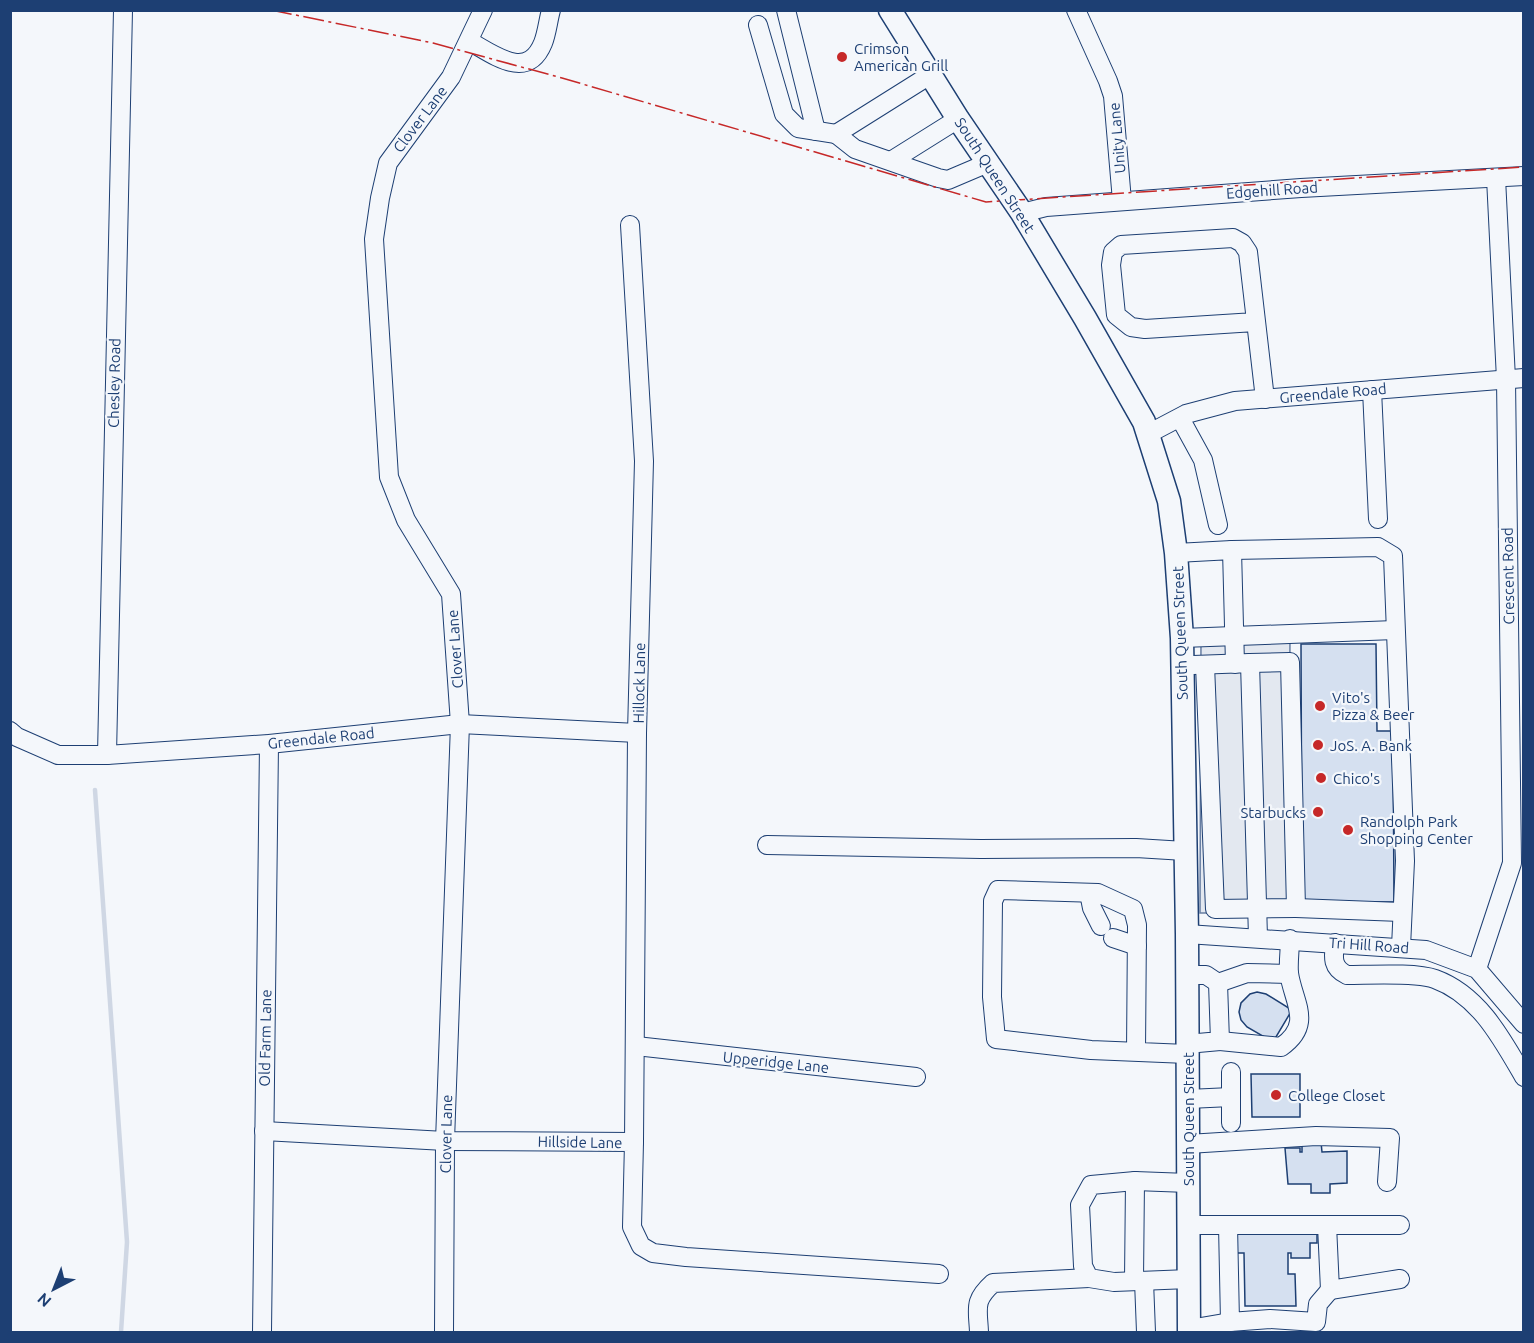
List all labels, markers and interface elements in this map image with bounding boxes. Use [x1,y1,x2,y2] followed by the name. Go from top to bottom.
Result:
[854,40,948,74] place label: Crimson American Grill
[835,50,849,64] marker: Crimson American Grill
[390,82,450,156] street label: Clover Lane
[1105,102,1129,174] street label: Unity Lane
[951,114,1039,236] street label: South Queen Street
[1225,178,1319,202] street label: Edgehill Road
[105,338,123,428] street label: Chesley Road
[1279,380,1387,406] street label: Greendale Road
[1499,527,1517,625] street label: Crescent Road
[1169,566,1191,700] street label: South Queen Street
[444,609,466,689] street label: Clover Lane
[630,642,648,724] street label: Hillock Lane
[1332,689,1415,723] place label: Vito's Pizza & Beer
[1313,699,1327,713] marker: Vito's Pizza & Beer
[267,724,375,752] street label: Greendale Road
[1330,737,1412,754] place label: JoS. A. Bank
[1311,738,1325,752] marker: JoS. A. Bank
[1333,770,1380,787] place label: Chico's
[1314,771,1328,785] marker: Chico's
[1240,804,1306,821] place label: Starbucks
[1311,805,1325,819] marker: Starbucks
[1360,813,1473,847] place label: Randolph Park Shopping Center
[1341,823,1355,837] marker: Randolph Park Shopping Center
[1328,934,1410,956] street label: Tri Hill Road
[256,989,274,1087] street label: Old Farm Lane
[722,1048,830,1076] street label: Upperidge Lane
[1180,1052,1197,1186] street label: South Queen Street
[1288,1087,1385,1104] place label: College Closet
[1269,1088,1283,1102] marker: College Closet
[437,1094,455,1174] street label: Clover Lane
[537,1133,623,1151] street label: Hillside Lane
[24,1259,84,1319] north arrow
[34,1289,54,1311] text: N

